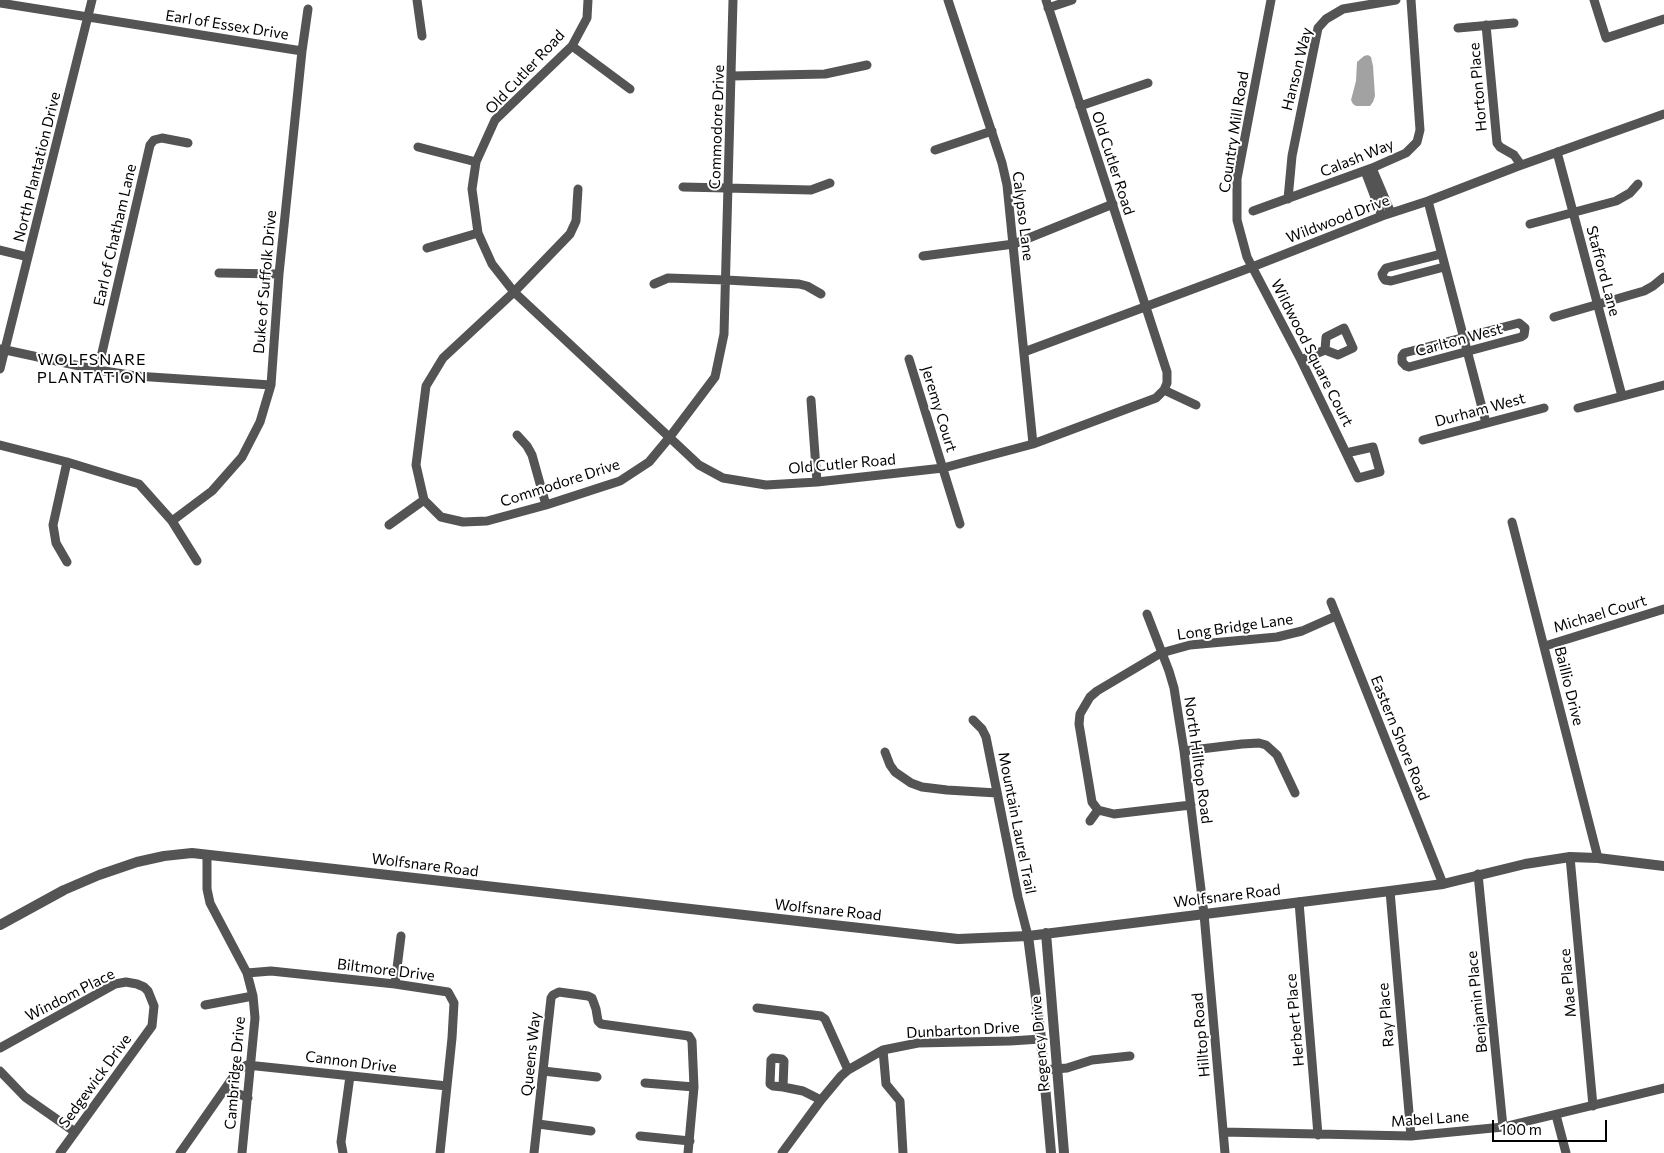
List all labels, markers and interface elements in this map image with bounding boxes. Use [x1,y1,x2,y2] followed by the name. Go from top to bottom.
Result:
[164,6,290,44] street label: Earl of Essex Drive
[482,26,568,118] street label: Old Cutler Road
[1278,26,1316,112] street label: Hanson Way
[1465,42,1491,132] street label: Horton Place
[706,64,728,190] street label: Commodore Drive
[1216,70,1252,194] street label: Country Mill Road
[10,90,64,244] street label: North Plantation Drive
[1088,109,1138,217] street label: Old Cutler Road
[1317,135,1397,181] street label: Calash Way
[90,162,140,308] street label: Earl of Chatham Lane
[1009,170,1037,262] street label: Calypso Lane
[1284,191,1392,247] street label: Wildwood Drive
[250,209,280,355] street label: Duke of Suffolk Drive
[1582,224,1624,318] street label: Stafford Lane
[1267,276,1357,430] street label: Wildwood Square Court
[1413,320,1505,360] street label: Carlton West
[35,350,149,388] district label: WOLFSNARE PLANTATION
[917,364,961,454] street label: Jeremy Court
[1433,389,1527,431] street label: Durham West
[787,450,897,478] street label: Old Cutler Road
[498,455,622,511] street label: Commodore Drive
[1551,591,1649,637] street label: Michael Court
[1176,610,1294,644] street label: Long Bridge Lane
[1550,645,1588,727] street label: Baillio Drive
[1367,673,1433,803] street label: Eastern Shore Road
[1180,695,1216,825] street label: North Hilltop Road
[994,750,1040,896] street label: Mountain Laurel Trail
[371,850,479,880] street label: Wolfsnare Road
[1173,881,1281,911] street label: Wolfsnare Road
[774,895,882,925] street label: Wolfsnare Road
[1556,948,1580,1018] street label: Mae Place
[1463,950,1491,1054] street label: Benjamin Place
[336,955,436,985] street label: Biltmore Drive
[22,965,118,1025] street label: Windom Place
[1282,973,1308,1067] street label: Herbert Place
[1374,982,1398,1048] street label: Ray Place
[1188,992,1214,1078] street label: Hilltop Road
[1027,995,1053,1093] street label: Regency Drive
[518,1011,544,1097] street label: Queens Way
[221,1016,249,1130] street label: Cambridge Drive
[906,1018,1020,1042] street label: Dunbarton Drive
[55,1031,135,1131] street label: Sedgewick Drive
[304,1047,398,1077] street label: Cannon Drive
[1390,1107,1470,1131] street label: Mabel Lane
[1494,1110,1609,1142] scale bar
[1500,1120,1542,1138] text: 100 m

